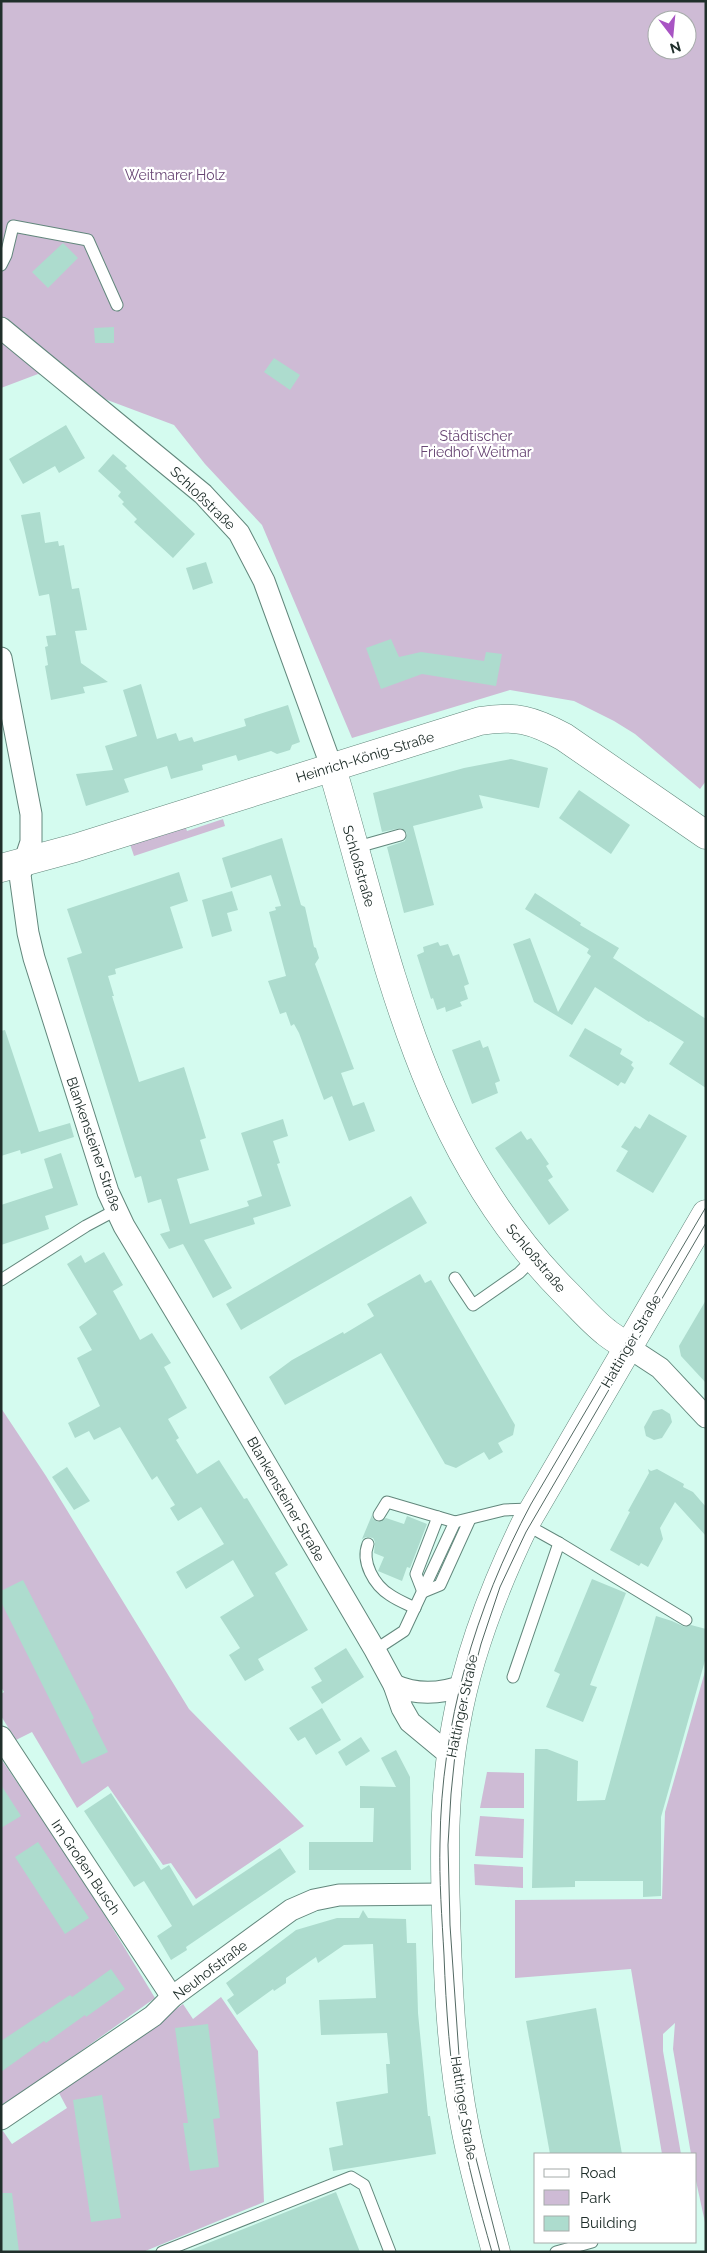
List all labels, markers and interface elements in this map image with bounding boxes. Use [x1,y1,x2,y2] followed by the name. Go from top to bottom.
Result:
[647,10,697,60] north arrow
[668,38,683,57] text: N
[125,167,225,183] park label: Weitmarer Holz
[420,428,532,460] park label: Städtischer Friedhof Weitmar
[167,463,239,533] street label: Schloßstraße
[294,728,436,786] street label: Heinrich-König-Straße
[340,823,378,909] street label: Schloßstraße
[63,1075,125,1213] street label: Blankensteiner Straße
[503,1221,569,1295] street label: Schloßstraße
[598,1292,664,1390] street label: Hattinger Straße
[244,1434,328,1564] street label: Blankensteiner Straße
[443,1653,481,1759] street label: Hattinger Straße
[48,1817,124,1917] street label: Im Großen Busch
[170,1937,250,2003] street label: Neuhofstraße
[448,2055,480,2161] street label: Hattinger Straße
[534,2153,697,2243] legend
[580,2164,616,2182] text: Road
[580,2189,611,2207] text: Park
[580,2214,637,2232] text: Building

